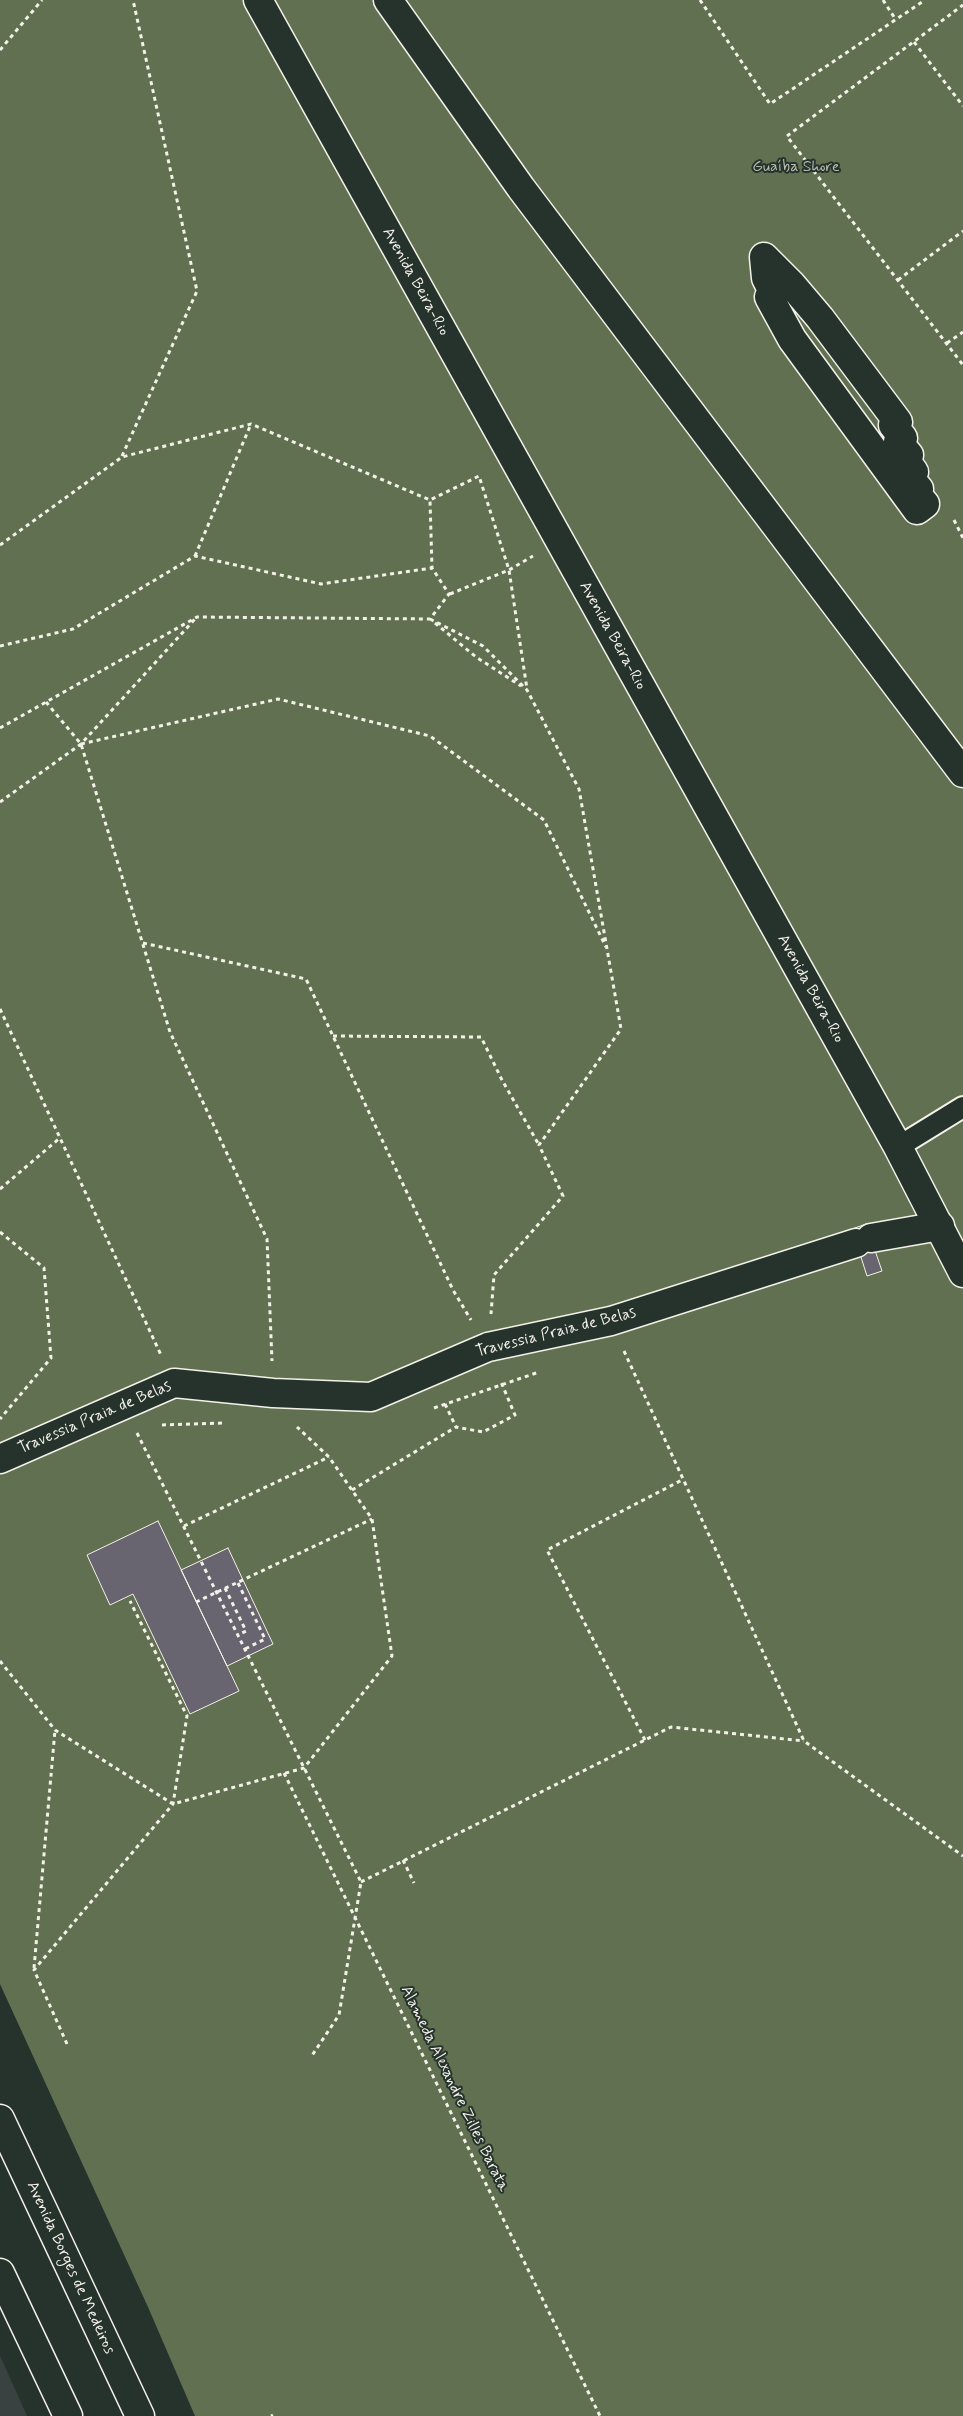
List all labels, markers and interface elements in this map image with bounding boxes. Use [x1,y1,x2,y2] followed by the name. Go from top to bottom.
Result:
[752,158,840,178] park label: Guaíba Shore
[377,225,453,339] street label: Avenida Beira-Rio
[574,579,650,693] street label: Avenida Beira-Rio
[772,932,848,1046] street label: Avenida Beira-Rio
[474,1304,638,1362] street label: Travessia Praia de Belas
[15,1377,175,1459] street label: Travessia Praia de Belas
[396,1983,512,2195] street label: Alameda Alexandre Zilles Barata
[21,2179,119,2357] street label: Avenida Borges de Medeiros

